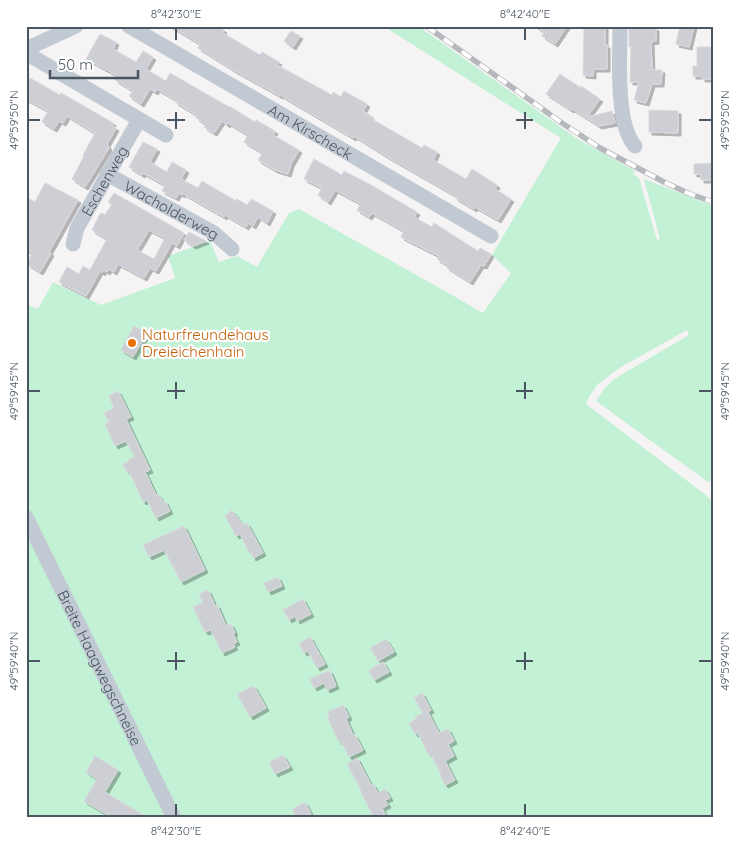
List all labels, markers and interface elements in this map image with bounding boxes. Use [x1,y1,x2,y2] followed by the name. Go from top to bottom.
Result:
[151,6,201,21] text: 8°42'30"E
[500,6,550,21] text: 8°42'40"E
[50,48,138,80] scale bar
[58,55,93,74] text: 50 m
[6,90,21,150] text: 49°59'50"N
[717,90,732,150] text: 49°59'50"N
[265,99,356,163] street label: Am Kirscheck
[76,142,132,219] street label: Eschenweg
[121,176,222,243] street label: Wacholderweg
[142,325,269,361] place label: Naturfreundehaus Dreieichenhain
[126,337,138,349] marker: Naturfreundehaus Dreieichenhain
[6,362,21,420] text: 49°59'45"N
[717,362,732,420] text: 49°59'45"N
[54,587,146,749] street label: Breite Haagwegschneise
[6,631,21,691] text: 49°59'40"N
[717,631,732,691] text: 49°59'40"N
[151,823,201,838] text: 8°42'30"E
[500,823,550,838] text: 8°42'40"E

